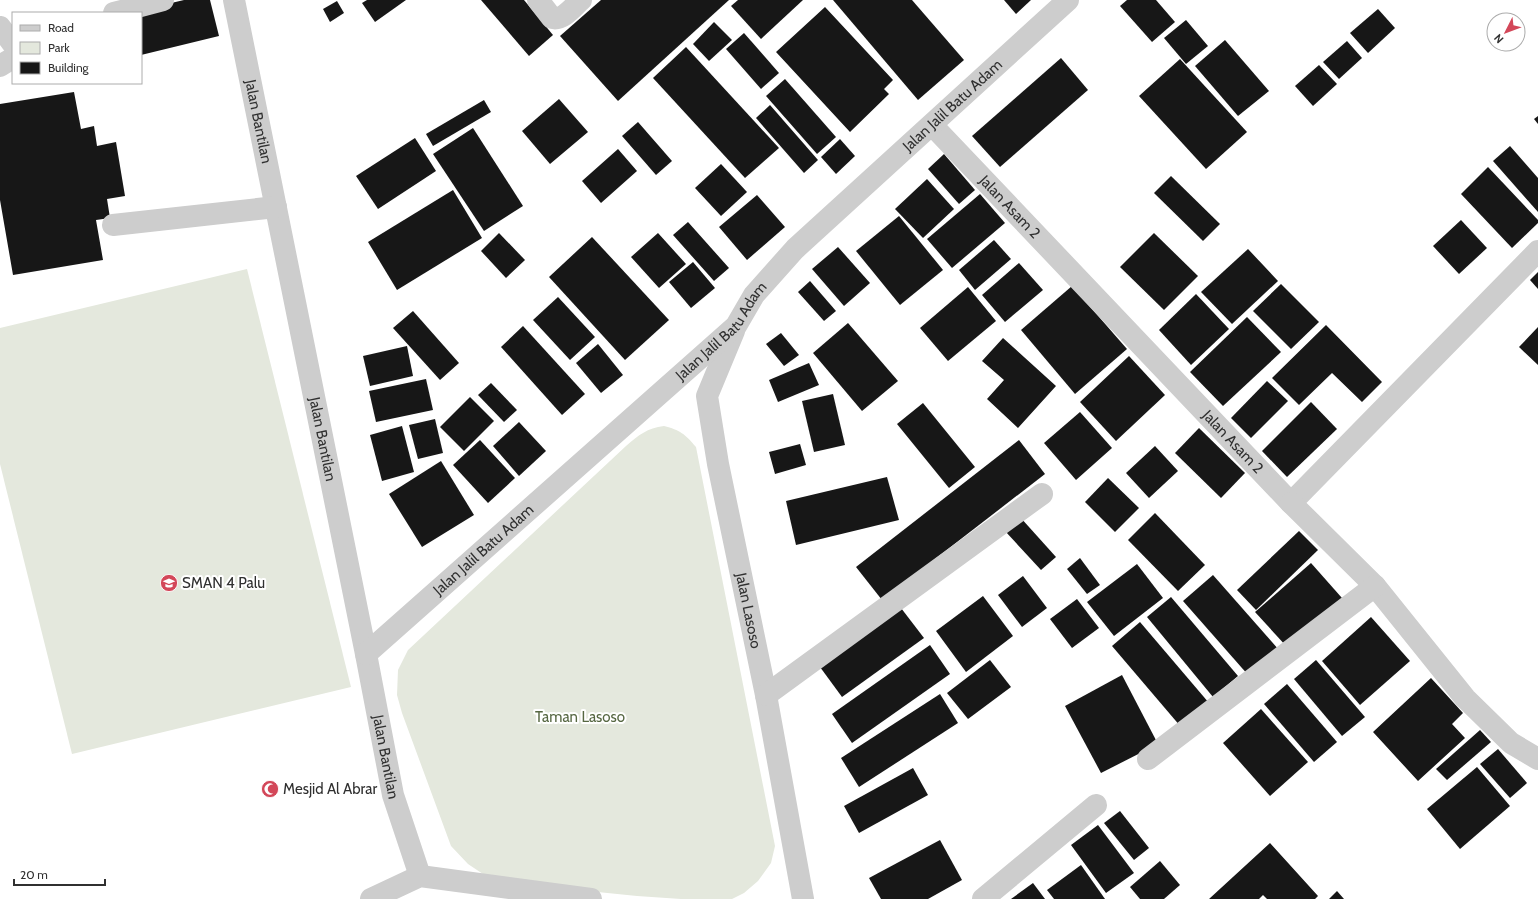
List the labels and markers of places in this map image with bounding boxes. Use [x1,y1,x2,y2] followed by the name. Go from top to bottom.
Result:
[159,573,179,593] school or university icon: SMAN 4 Palu
[182,574,265,592] place label: SMAN 4 Palu
[260,779,280,799] mosque icon: Mesjid Al Abrar
[283,780,377,798] place label: Mesjid Al Abrar

